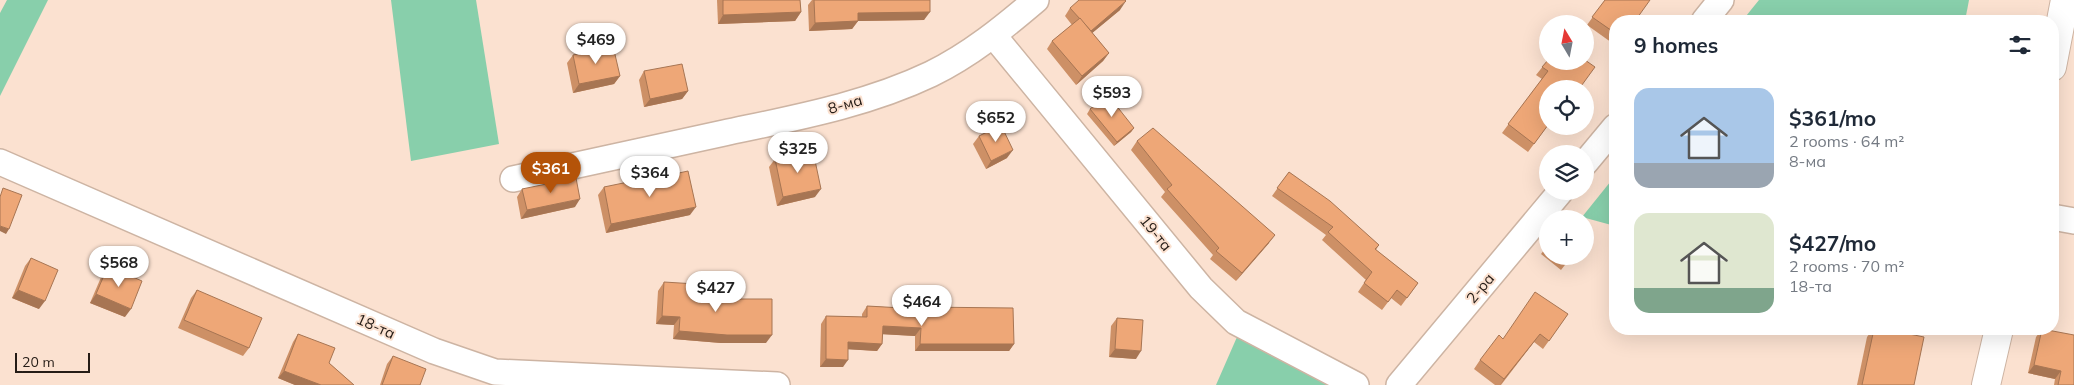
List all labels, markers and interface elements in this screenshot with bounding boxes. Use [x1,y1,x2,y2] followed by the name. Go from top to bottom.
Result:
[1539,15,1594,70] north arrow
[1539,15,1594,265] map controls
[566,22,626,65] pin: $469
[577,29,615,49] text: $469
[2006,31,2034,59] icon: filters
[1634,32,1718,58] text: 9 homes
[1082,76,1142,118] pin: $593
[1539,80,1594,135] button: locate
[1093,82,1131,102] text: $593
[826,90,864,118] street label: 8-ма
[966,100,1026,143] pin: $652
[1789,105,1876,131] text: $361/mo
[977,107,1015,127] text: $652
[1674,108,1734,168] icon: home
[1789,131,1904,151] text: 2 rooms · 64 m²
[768,132,828,174] pin: $325
[779,138,817,158] text: $325
[1539,145,1594,200] button: layers
[1789,151,1826,171] text: 8-ма
[521,152,581,194] pin: $361
[620,156,680,198] pin: $364
[532,158,570,178] text: $361
[631,162,669,182] text: $364
[1539,210,1594,265] button: +
[1136,211,1176,255] street label: 19-та
[1789,230,1876,256] text: $427/mo
[1674,233,1734,293] icon: home
[89,246,149,288] pin: $568
[100,252,138,272] text: $568
[1789,256,1904,276] text: 2 rooms · 70 m²
[1462,269,1498,307] street label: 2-ра
[686,270,746,313] pin: $427
[1789,276,1832,296] text: 18-та
[697,277,735,297] text: $427
[892,284,952,327] pin: $464
[903,291,941,311] text: $464
[354,309,398,343] street label: 18-та
[15,350,90,373] scale bar
[22,353,55,371] text: 20 m

